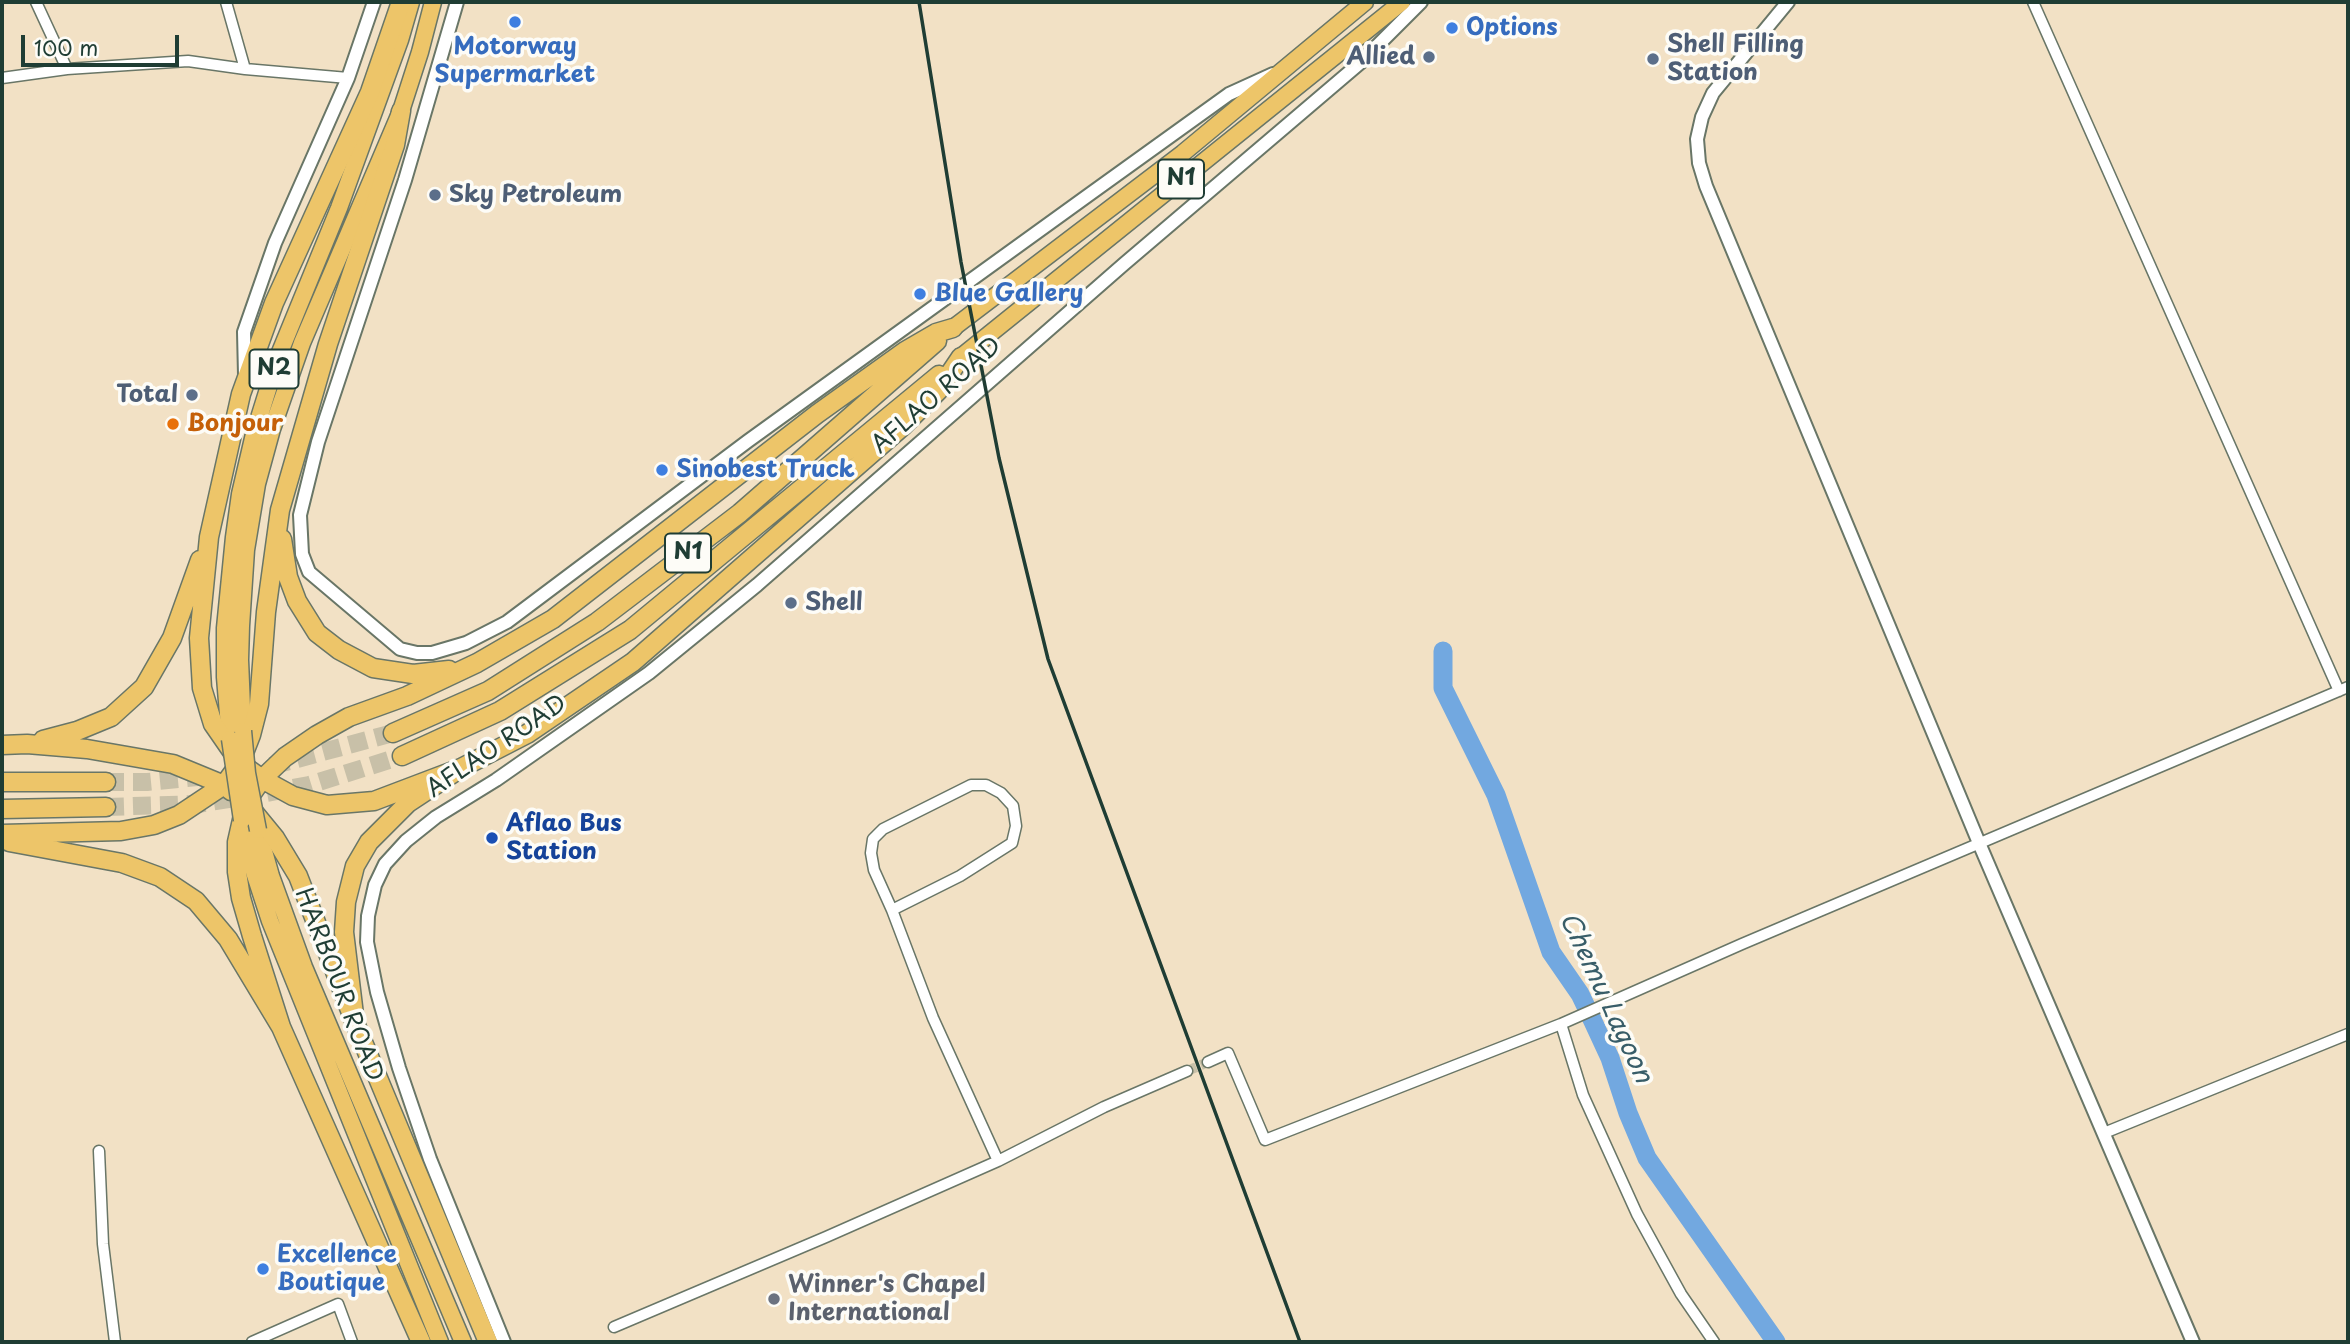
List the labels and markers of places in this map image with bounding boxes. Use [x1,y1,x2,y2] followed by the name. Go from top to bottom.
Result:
[507,14,523,30] marker: Motorway Supermarket
[1466,14,1558,42] place label: Options
[1444,20,1460,36] marker: Options
[1667,31,1804,87] place label: Shell Filling Station
[435,33,595,89] place label: Motorway Supermarket
[1346,43,1415,71] place label: Allied
[1421,49,1437,65] marker: Allied
[1645,51,1661,67] marker: Shell Filling Station
[449,181,622,209] place label: Sky Petroleum
[427,187,443,203] marker: Sky Petroleum
[934,280,1084,308] place label: Blue Gallery
[912,286,928,302] marker: Blue Gallery
[116,381,178,409] place label: Total
[184,387,200,403] marker: Total
[187,410,283,438] place label: Bonjour
[165,416,181,432] marker: Bonjour
[676,456,855,484] place label: Sinobest Truck
[654,462,670,478] marker: Sinobest Truck
[805,589,863,617] place label: Shell
[783,595,799,611] marker: Shell
[506,810,622,866] place label: Aflao Bus Station
[484,830,500,846] marker: Aflao Bus Station
[277,1241,397,1297] place label: Excellence Boutique
[255,1261,271,1277] marker: Excellence Boutique
[788,1271,985,1327] place label: Winner's Chapel International
[766,1291,782,1307] marker: Winner's Chapel International

